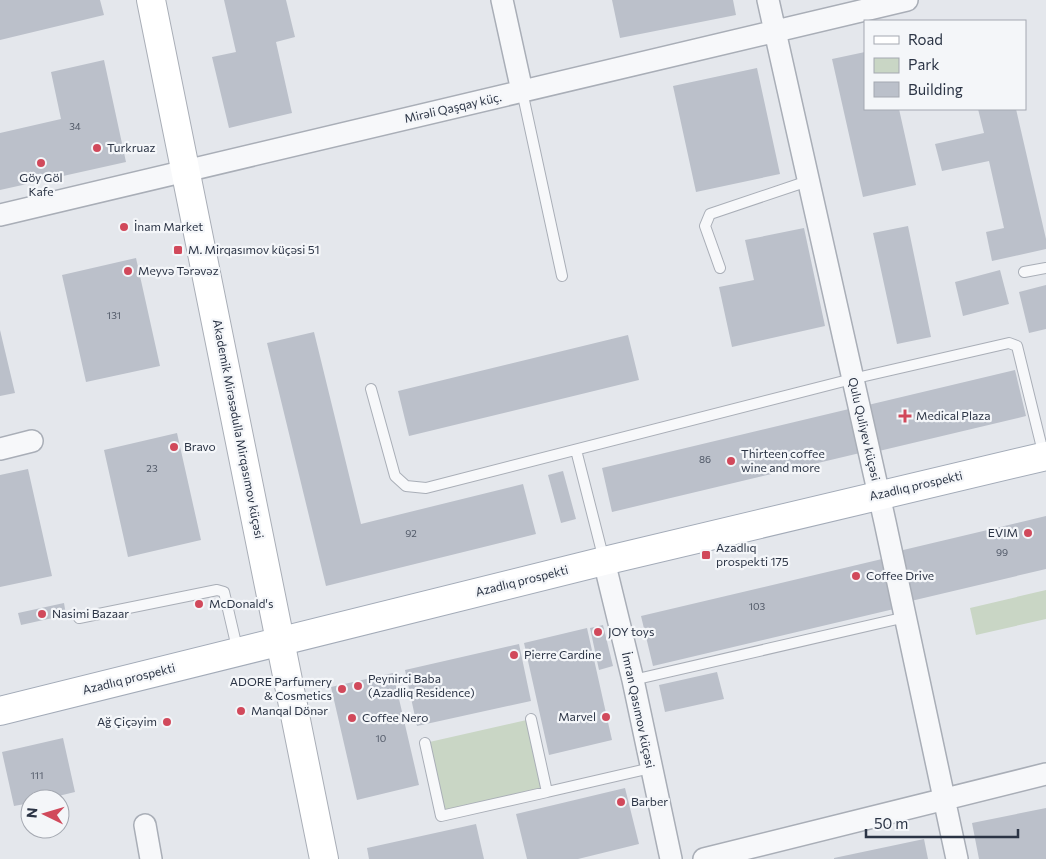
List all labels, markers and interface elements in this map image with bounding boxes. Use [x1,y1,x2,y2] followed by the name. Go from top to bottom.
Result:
[864,20,1026,110] legend
[908,30,943,48] text: Road
[908,55,939,73] text: Park
[908,80,963,98] text: Building
[403,89,503,125] street label: Mirəli Qaşqay küç.
[69,120,81,132] house number: 34
[107,140,155,154] place label: Turkruaz
[91,142,103,154] marker: Turkruaz
[35,157,47,169] marker: Göy Göl Kafe
[19,170,63,198] place label: Göy Göl Kafe
[134,219,203,233] place label: İnam Market
[118,221,130,233] marker: İnam Market
[188,242,320,256] place label: M. Mirqasımov küçəsi 51
[172,244,184,256] marker: M. Mirqasımov küçəsi 51
[138,263,219,277] place label: Meyvə Tərəvəz
[122,265,134,277] marker: Meyvə Tərəvəz
[107,309,121,321] house number: 131
[211,318,267,540] street label: Akademik Mirəsədulla Mirqasımov küçəsi
[846,376,884,482] street label: Qulu Quliyev küçəsi
[916,408,990,422] place label: Medical Plaza
[898,409,912,423] marker: Medical Plaza
[184,439,216,453] place label: Bravo
[168,441,180,453] marker: Bravo
[741,446,825,474] place label: Thirteen coffee wine and more
[699,453,711,465] house number: 86
[725,455,737,467] marker: Thirteen coffee wine and more
[146,462,158,474] house number: 23
[868,468,964,503] street label: Azadlıq prospekti
[988,525,1018,539] place label: EVIM
[405,527,417,539] house number: 92
[1022,527,1034,539] marker: EVIM
[716,540,789,568] place label: Azadlıq prospekti 175
[996,546,1008,558] house number: 99
[700,549,712,561] marker: Azadlıq prospekti 175
[474,562,570,598] street label: Azadlıq prospekti
[866,568,934,582] place label: Coffee Drive
[850,570,862,582] marker: Coffee Drive
[209,596,273,610] place label: McDonald's
[193,598,205,610] marker: McDonald's
[749,600,766,612] house number: 103
[52,606,129,620] place label: Nasimi Bazaar
[36,608,48,620] marker: Nasimi Bazaar
[608,624,654,639] place label: JOY toys
[592,626,604,638] marker: JOY toys
[524,647,601,661] place label: Pierre Cardine
[508,649,520,661] marker: Pierre Cardine
[620,650,658,769] street label: İmran Qasımov küçəsi
[81,660,177,696] street label: Azadlıq prospekti
[368,671,475,699] place label: Peynirci Baba (Azadliq Residence)
[230,674,332,702] place label: ADORE Parfumery & Cosmetics
[352,680,364,692] marker: Peynirci Baba (Azadliq Residence)
[336,683,348,695] marker: ADORE Parfumery & Cosmetics
[251,703,328,717] place label: Manqal Dönər
[235,705,247,717] marker: Manqal Dönər
[558,709,596,723] place label: Marvel
[362,710,428,724] place label: Coffee Nero
[600,711,612,723] marker: Marvel
[346,712,358,724] marker: Coffee Nero
[97,714,157,728] place label: Ağ Çiçəyim
[161,716,173,728] marker: Ağ Çiçəyim
[376,732,386,744] house number: 10
[31,769,43,781] house number: 111
[20,789,70,839] north arrow
[631,794,668,808] place label: Barber
[615,796,627,808] marker: Barber
[866,806,1018,838] scale bar
[23,807,40,819] text: N
[874,814,908,832] text: 50 m

